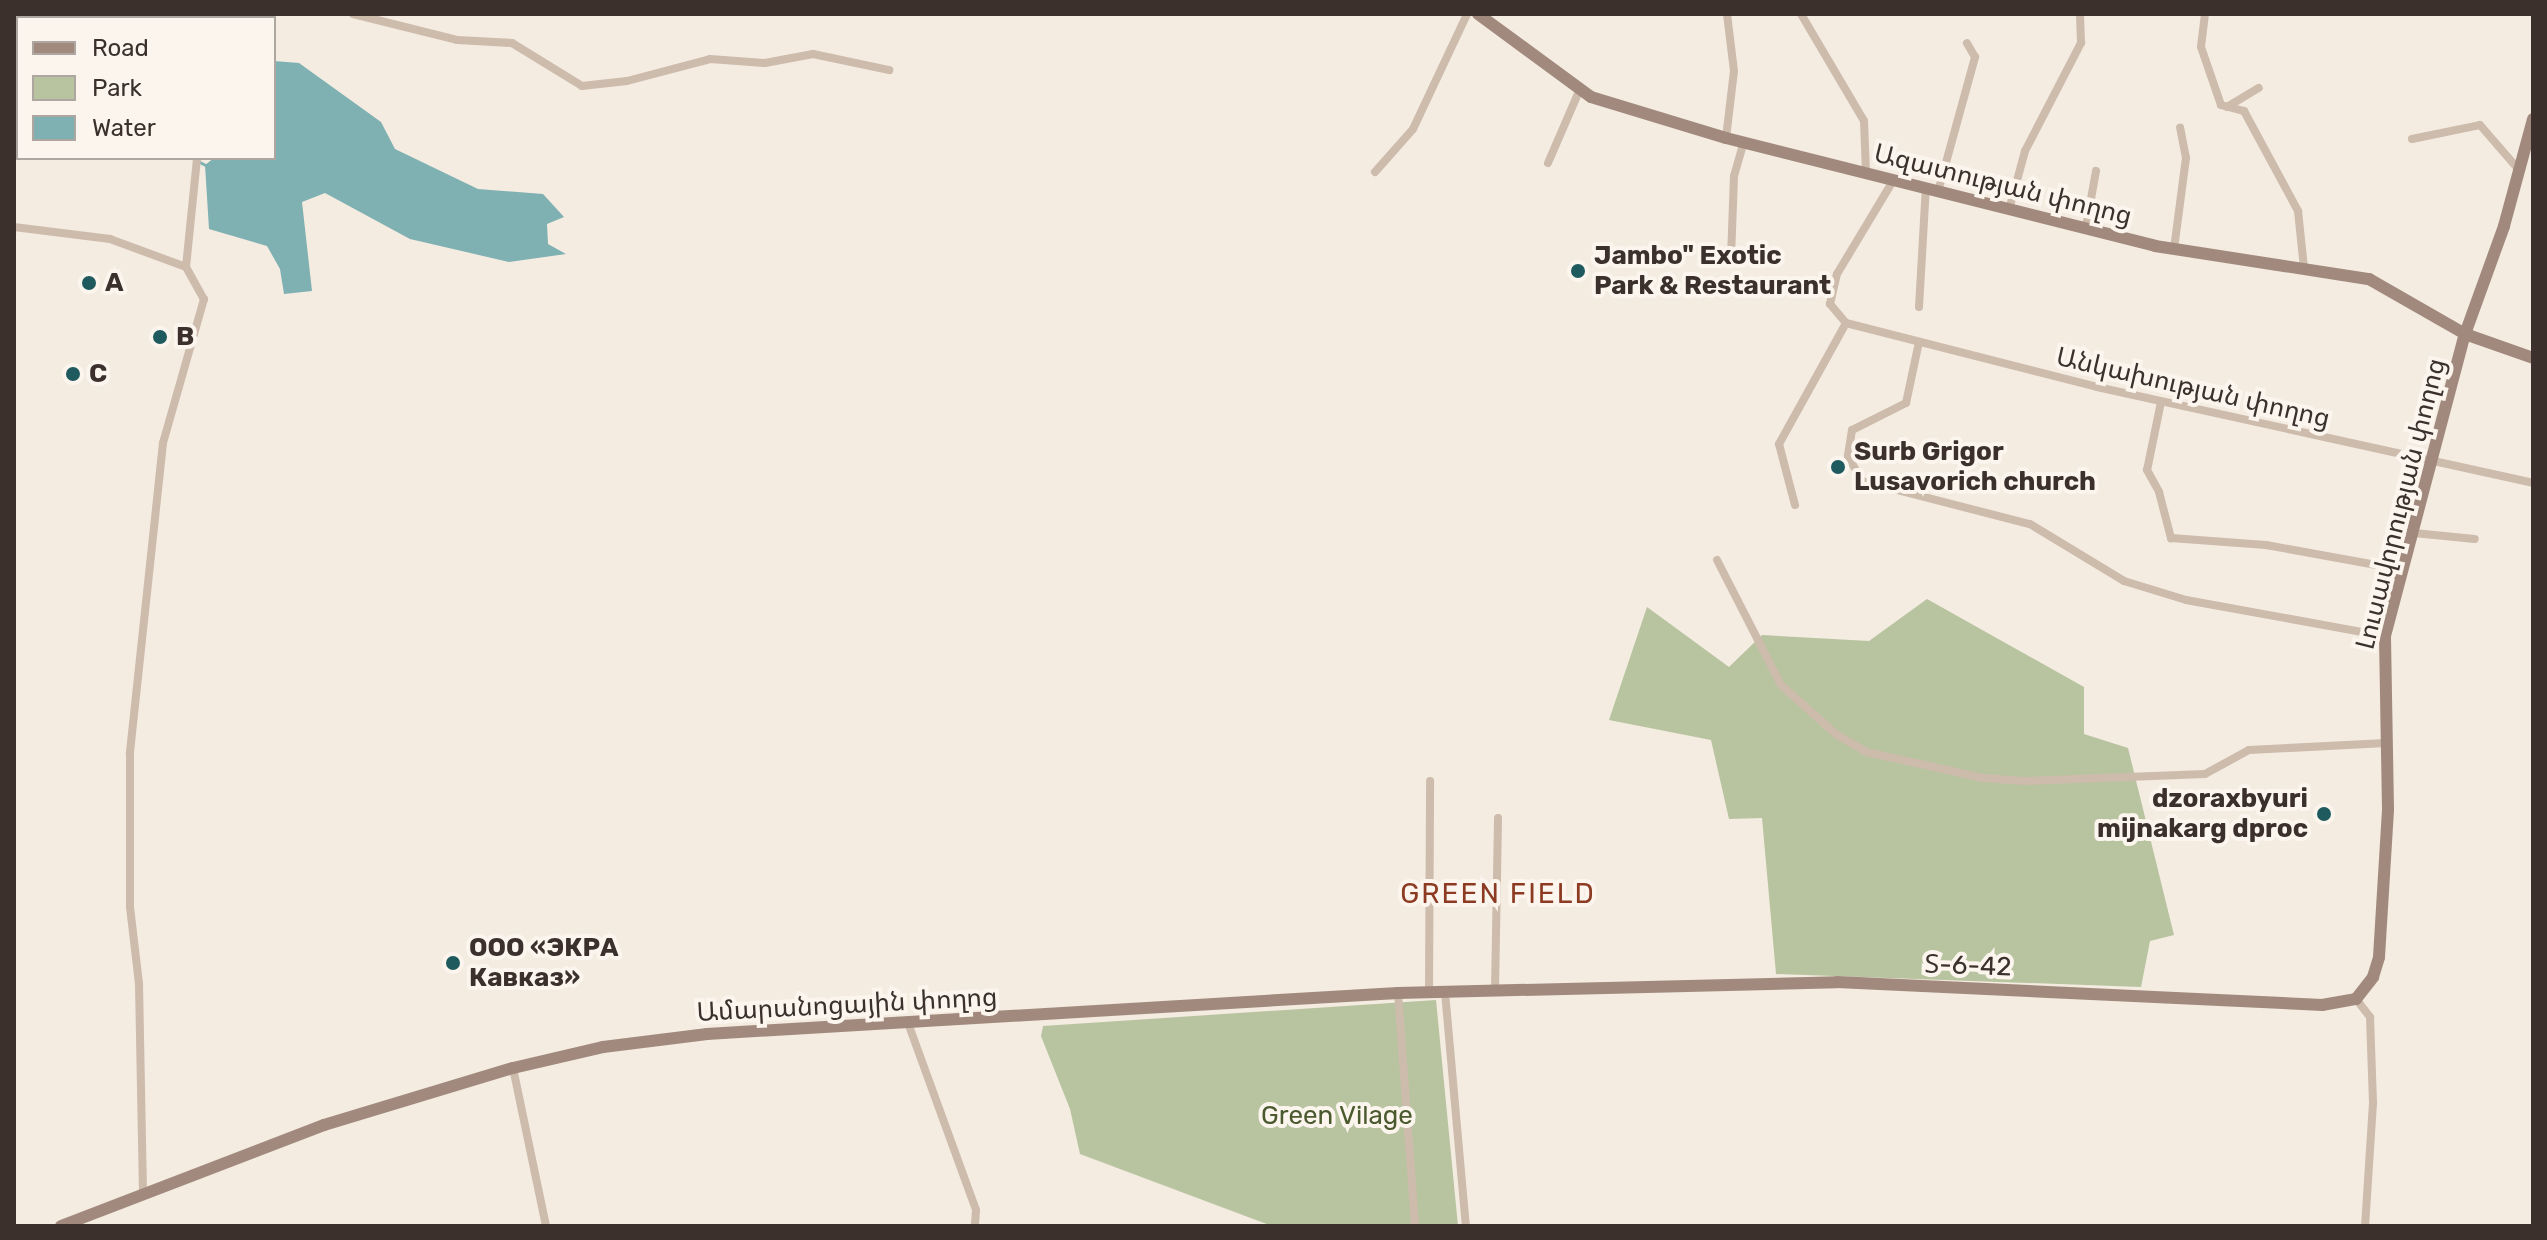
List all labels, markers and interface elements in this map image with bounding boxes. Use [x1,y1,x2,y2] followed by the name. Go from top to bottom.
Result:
[16,16,276,160] legend
[92,34,149,62] text: Road
[92,74,142,102] text: Park
[92,114,156,142] text: Water
[1871,138,2135,232] street label: Ազատության փողոց
[1594,240,1831,302] place label: Jambo" Exotic Park & Restaurant
[1569,262,1587,280] marker: Jambo" Exotic Park & Restaurant
[105,267,124,299] place label: A
[80,274,98,292] marker: A
[176,321,194,353] place label: B
[151,328,169,346] marker: B
[2053,341,2333,435] street label: Անկախության փողոց
[2350,355,2452,653] street label: Լուսավորության փողոց
[89,358,107,390] place label: C
[64,365,82,383] marker: C
[1854,436,2096,498] place label: Surb Grigor Lusavorich church
[1829,458,1847,476] marker: Surb Grigor Lusavorich church
[2097,783,2308,844] place label: dzoraxbyuri mijnakarg dproc
[2315,805,2333,823] marker: dzoraxbyuri mijnakarg dproc
[1400,877,1596,911] district label: GREEN FIELD
[469,932,619,994] place label: ООО «ЭКРА Кавказ»
[1924,949,2012,983] street label: Տ-6-42
[444,954,462,972] marker: ООО «ЭКРА Кавказ»
[696,982,998,1028] street label: Ամարանոցային փողոց
[1261,1100,1413,1132] park label: Green Vilage

